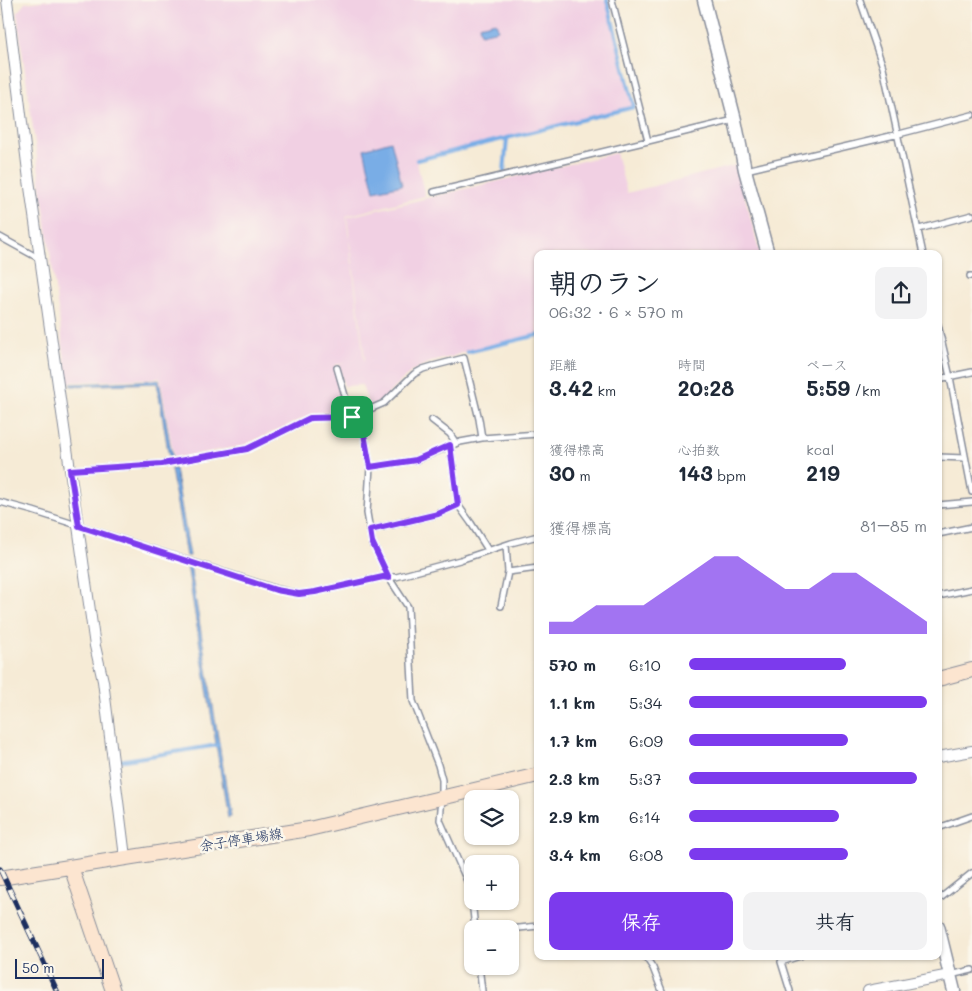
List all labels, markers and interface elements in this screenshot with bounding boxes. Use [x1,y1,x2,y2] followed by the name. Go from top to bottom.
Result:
[549,264,661,300] text: 朝のラン
[875,267,927,319] button: share
[549,301,684,322] text: 06:32 · 6 × 570 m
[549,355,577,374] text: 距離
[678,355,706,374] text: 時間
[806,355,848,374] text: ペース
[549,374,593,401] text: 3.42
[678,374,734,401] text: 20:28
[806,374,850,401] text: 5:59
[593,381,616,400] text: km
[850,381,881,400] text: /km
[331,396,373,438] pin
[338,403,366,431] icon: arrive
[549,440,605,459] text: 獲得標高
[678,440,720,459] text: 心拍数
[806,440,834,459] text: kcal
[549,459,575,486] text: 30
[678,459,713,486] text: 143
[806,459,840,486] text: 219
[575,466,591,485] text: m
[713,466,746,485] text: bpm
[860,515,927,536] text: 81–85 m
[549,517,613,538] text: 獲得標高
[549,654,596,675] text: 570 m
[629,654,661,675] text: 6:10
[549,692,595,713] text: 1.1 km
[629,692,662,713] text: 5:34
[549,730,597,751] text: 1.7 km
[629,730,663,751] text: 6:09
[549,768,600,789] text: 2.3 km
[629,768,662,789] text: 5:37
[464,790,519,975] map controls
[464,790,519,845] button: layers
[549,806,600,827] text: 2.9 km
[629,806,660,827] text: 6:14
[198,823,284,855] street label: 余子停車場線
[549,844,601,865] text: 3.4 km
[629,844,663,865] text: 6:08
[464,855,519,910] button: +
[549,892,733,950] button: 保存
[743,892,927,950] button: 共有
[464,920,519,975] button: −
[15,956,104,979] scale bar
[22,958,54,977] text: 50 m

